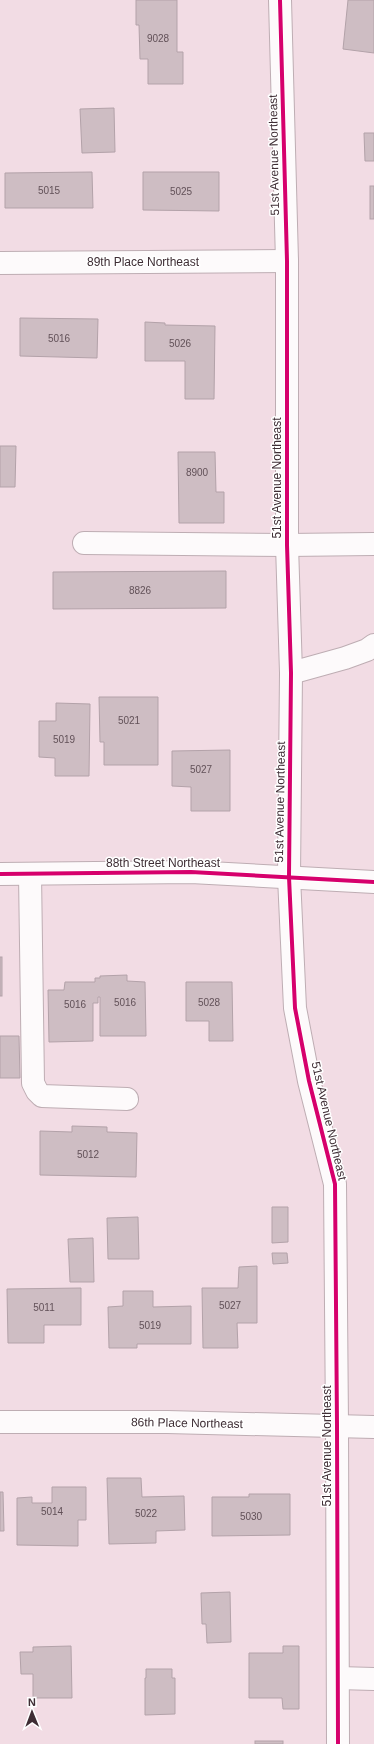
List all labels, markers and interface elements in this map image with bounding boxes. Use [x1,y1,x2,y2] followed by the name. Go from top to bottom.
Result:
[147,33,170,44] house number: 9028
[266,94,282,216] street label: 51st Avenue Northeast
[38,185,61,196] house number: 5015
[170,186,193,197] house number: 5025
[87,255,200,269] street label: 89th Place Northeast
[48,333,71,344] house number: 5016
[169,338,192,349] house number: 5026
[270,417,284,539] street label: 51st Avenue Northeast
[186,467,209,478] house number: 8900
[129,585,152,596] house number: 8826
[118,715,141,726] house number: 5021
[53,734,76,745] house number: 5019
[272,741,288,863] street label: 51st Avenue Northeast
[190,764,213,775] house number: 5027
[106,856,221,870] street label: 88th Street Northeast
[114,997,137,1008] house number: 5016
[198,997,221,1008] house number: 5028
[64,999,87,1010] house number: 5016
[309,1060,350,1182] street label: 51st Avenue Northeast
[77,1149,100,1160] house number: 5012
[219,1300,242,1311] house number: 5027
[33,1302,55,1313] house number: 5011
[139,1320,162,1331] house number: 5019
[320,1385,334,1507] street label: 51st Avenue Northeast
[131,1415,244,1431] street label: 86th Place Northeast
[41,1506,64,1517] house number: 5014
[135,1508,158,1519] house number: 5022
[240,1511,263,1522] house number: 5030
[12,1692,52,1732] north arrow
[28,1696,36,1708] text: N

